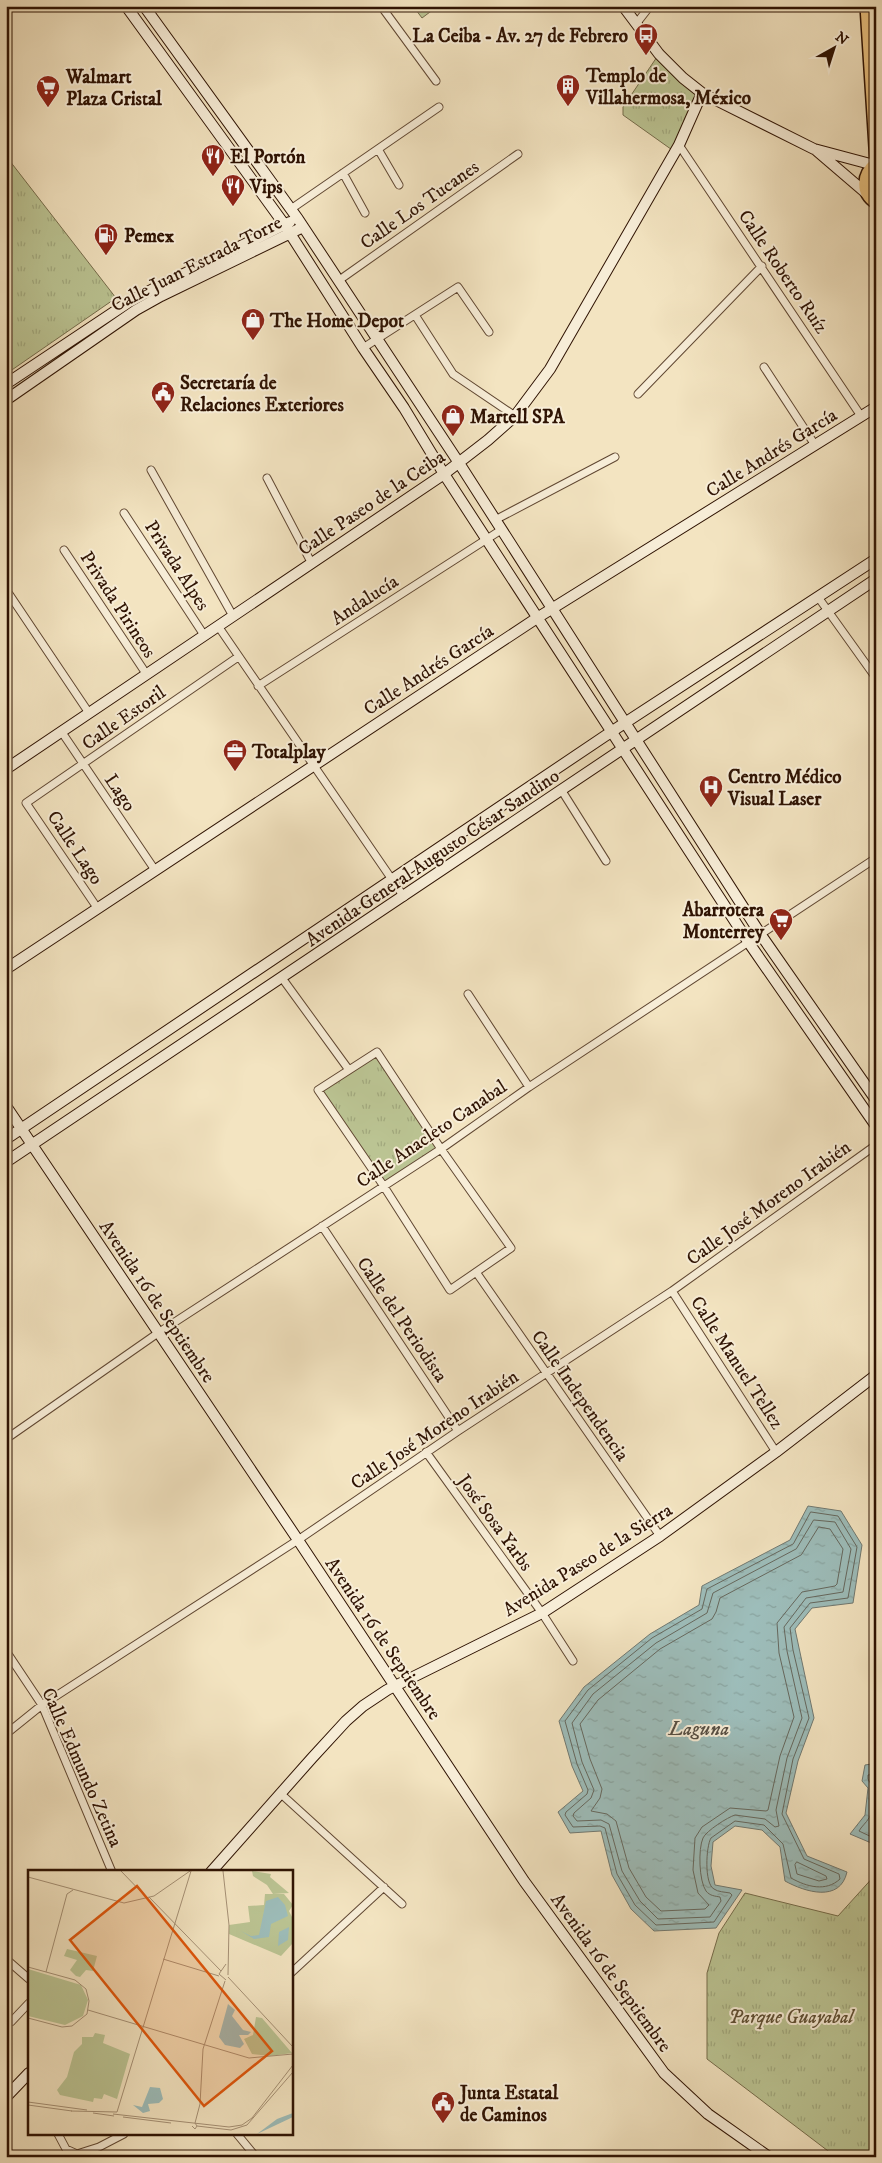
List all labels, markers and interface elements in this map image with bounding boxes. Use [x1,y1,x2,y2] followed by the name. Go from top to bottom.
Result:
[633,22,659,56] bus stop icon: La Ceiba - Av. 27 de Febrero
[810,22,860,72] north arrow
[412,25,628,48] place label: La Ceiba - Av. 27 de Febrero
[831,28,852,50] text: N
[585,65,751,110] place label: Templo de Villahermosa, México
[65,66,162,111] place label: Walmart Plaza Cristal
[555,73,581,107] building icon: Templo de Villahermosa, México
[35,74,61,108] supermarket icon: Walmart Plaza Cristal
[200,143,226,177] restaurant icon: El Portón
[230,146,306,169] place label: El Portón
[356,156,484,255] street label: Calle Los Tucanes
[220,173,246,207] restaurant icon: Vips
[249,176,283,199] place label: Vips
[733,206,833,338] street label: Calle Roberto Ruíz
[107,211,286,317] street label: Calle Juan Estrada Torre
[93,222,119,256] fuel station icon: Pemex
[124,225,175,248] place label: Pemex
[240,307,266,341] shop icon: The Home Depot
[269,310,405,333] place label: The Home Depot
[180,372,344,417] place label: Secretaría de Relaciones Exteriores
[150,380,176,414] public building icon: Secretaría de Relaciones Exteriores
[440,403,466,437] shop icon: Martell SPA
[702,404,842,503] street label: Calle Andrés García
[470,406,565,429] place label: Martell SPA
[294,446,450,561] street label: Calle Paseo de la Ceiba
[139,517,214,615] street label: Privada Alpes
[75,547,161,662] street label: Privada Pirineos
[327,570,403,630] street label: Andalucía
[360,620,498,721] street label: Calle Andrés García
[78,681,170,755] street label: Calle Estoril
[222,738,248,772] office icon: Totalplay
[251,741,327,764] place label: Totalplay
[302,765,564,952] street label: Avenida General Augusto César Sandino
[727,766,842,811] place label: Centro Médico Visual Laser
[99,770,141,816] street label: Lago
[698,774,724,808] hospital icon: Centro Médico Visual Laser
[42,806,108,889] street label: Calle Lago
[681,899,765,944] place label: Abarrotera Monterrey
[768,907,794,941] supermarket icon: Abarrotera Monterrey
[352,1075,512,1193] street label: Calle Anacleto Canabal
[682,1136,856,1271] street label: Calle José Moreno Irabién
[94,1216,220,1387] street label: Avenida 16 de Septiembre
[351,1253,452,1387] street label: Calle del Periodista
[685,1292,788,1434] street label: Calle Manuel Tellez
[526,1326,634,1466] street label: Calle Independencia
[346,1365,523,1495] street label: Calle José Moreno Irabién
[451,1469,537,1576] street label: José Sosa Yarbs
[499,1499,677,1622] street label: Avenida Paseo de la Sierra
[320,1553,446,1724] street label: Avenida 16 de Septiembre
[36,1684,127,1851] street label: Calle Edmundo Zetina
[668,1717,729,1742] water label: Laguna
[28,1870,292,2136] inset map
[545,1889,676,2057] street label: Avenida 16 de Septiembre
[729,2006,856,2030] park label: Parque Guayabal
[458,2082,559,2127] place label: Junta Estatal de Caminos
[430,2090,456,2124] public building icon: Junta Estatal de Caminos

